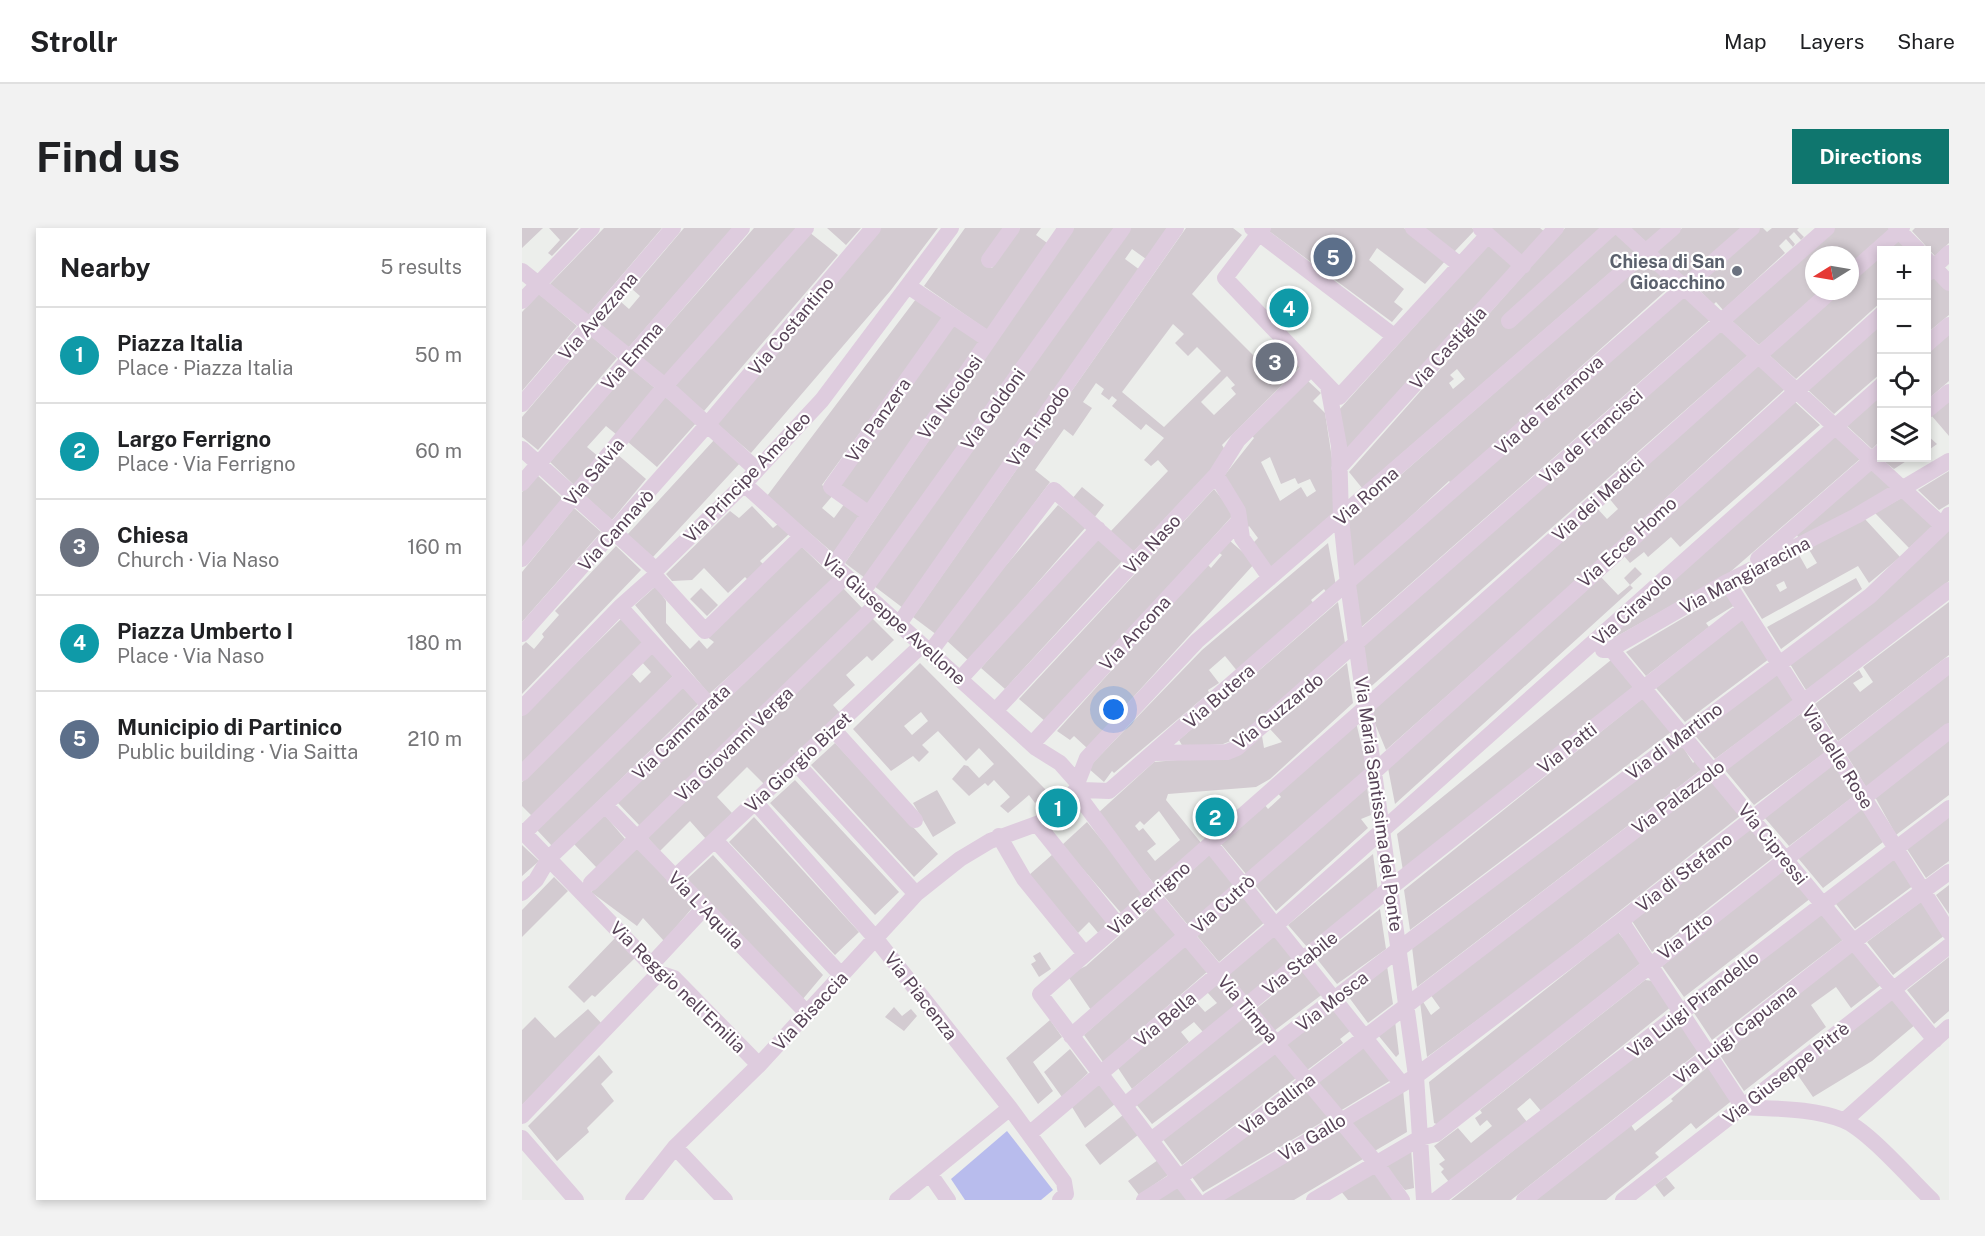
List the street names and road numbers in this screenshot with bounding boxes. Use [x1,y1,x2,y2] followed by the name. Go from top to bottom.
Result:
[554,268,642,364] street label: Via Avezzana
[744,273,838,379] street label: Via Costantino
[1405,302,1491,394] street label: Via Castiglia
[597,318,667,394] street label: Via Emma
[913,351,987,443] street label: Via Nicolosi
[1491,351,1607,459] street label: Via de Terranova
[957,364,1029,454] street label: Via Goldoni
[841,374,915,466] street label: Via Panzera
[1002,381,1074,471] street label: Via Tripodo
[1535,384,1647,488] street label: Via de Francisci
[679,407,815,547] street label: Via Principe Amedeo
[560,434,628,510] street label: Via Salvia
[1548,452,1648,546] street label: Via dei Medici
[1330,462,1402,530] street label: Via Roma
[574,485,658,575] street label: Via Cannavò
[1573,492,1681,592] street label: Via Ecce Homo
[1119,510,1185,578] street label: Via Naso
[1677,532,1813,618] street label: Via Mangiaracina
[818,549,970,689] street label: Via Giuseppe Avellone
[1588,568,1676,650] street label: Via Ciravolo
[1095,591,1175,675] street label: Via Ancona
[1179,660,1259,732] street label: Via Butera
[1229,668,1327,754] street label: Via Guzzardo
[1351,675,1407,933] street label: Via Maria Santissima del Ponte
[628,680,734,784] street label: Via Cammarata
[671,682,797,806] street label: Via Giovanni Verga
[1622,698,1726,784] street label: Via di Martino
[1798,702,1878,812] street label: Via delle Rose
[741,707,855,817] street label: Via Giorgio Bizet
[1533,718,1601,778] street label: Via Patti
[1628,755,1728,839] street label: Via Palazzolo
[1734,799,1812,889] street label: Via Cipressi
[1632,828,1736,916] street label: Via di Stefano
[1104,857,1194,939] street label: Via Ferrigno
[664,867,748,953] street label: Via L'Aquila
[1187,870,1259,938] street label: Via Cutrò
[1654,908,1716,964] street label: Via Zito
[606,917,750,1057] street label: Via Reggio nell'Emilia
[1258,927,1342,999] street label: Via Stabile
[1623,946,1763,1062] street label: Via Luigi Pirandello
[880,948,962,1044] street label: Via Piacenza
[1292,966,1372,1036] street label: Via Mosca
[768,967,852,1055] street label: Via Bisaccia
[1214,971,1282,1047] street label: Via Timpa
[1669,980,1801,1088] street label: Via Luigi Capuana
[1130,987,1200,1051] street label: Via Bella
[1719,1017,1853,1129] street label: Via Giuseppe Pitrè
[1235,1069,1319,1139] street label: Via Gallina
[1275,1109,1349,1165] street label: Via Gallo

